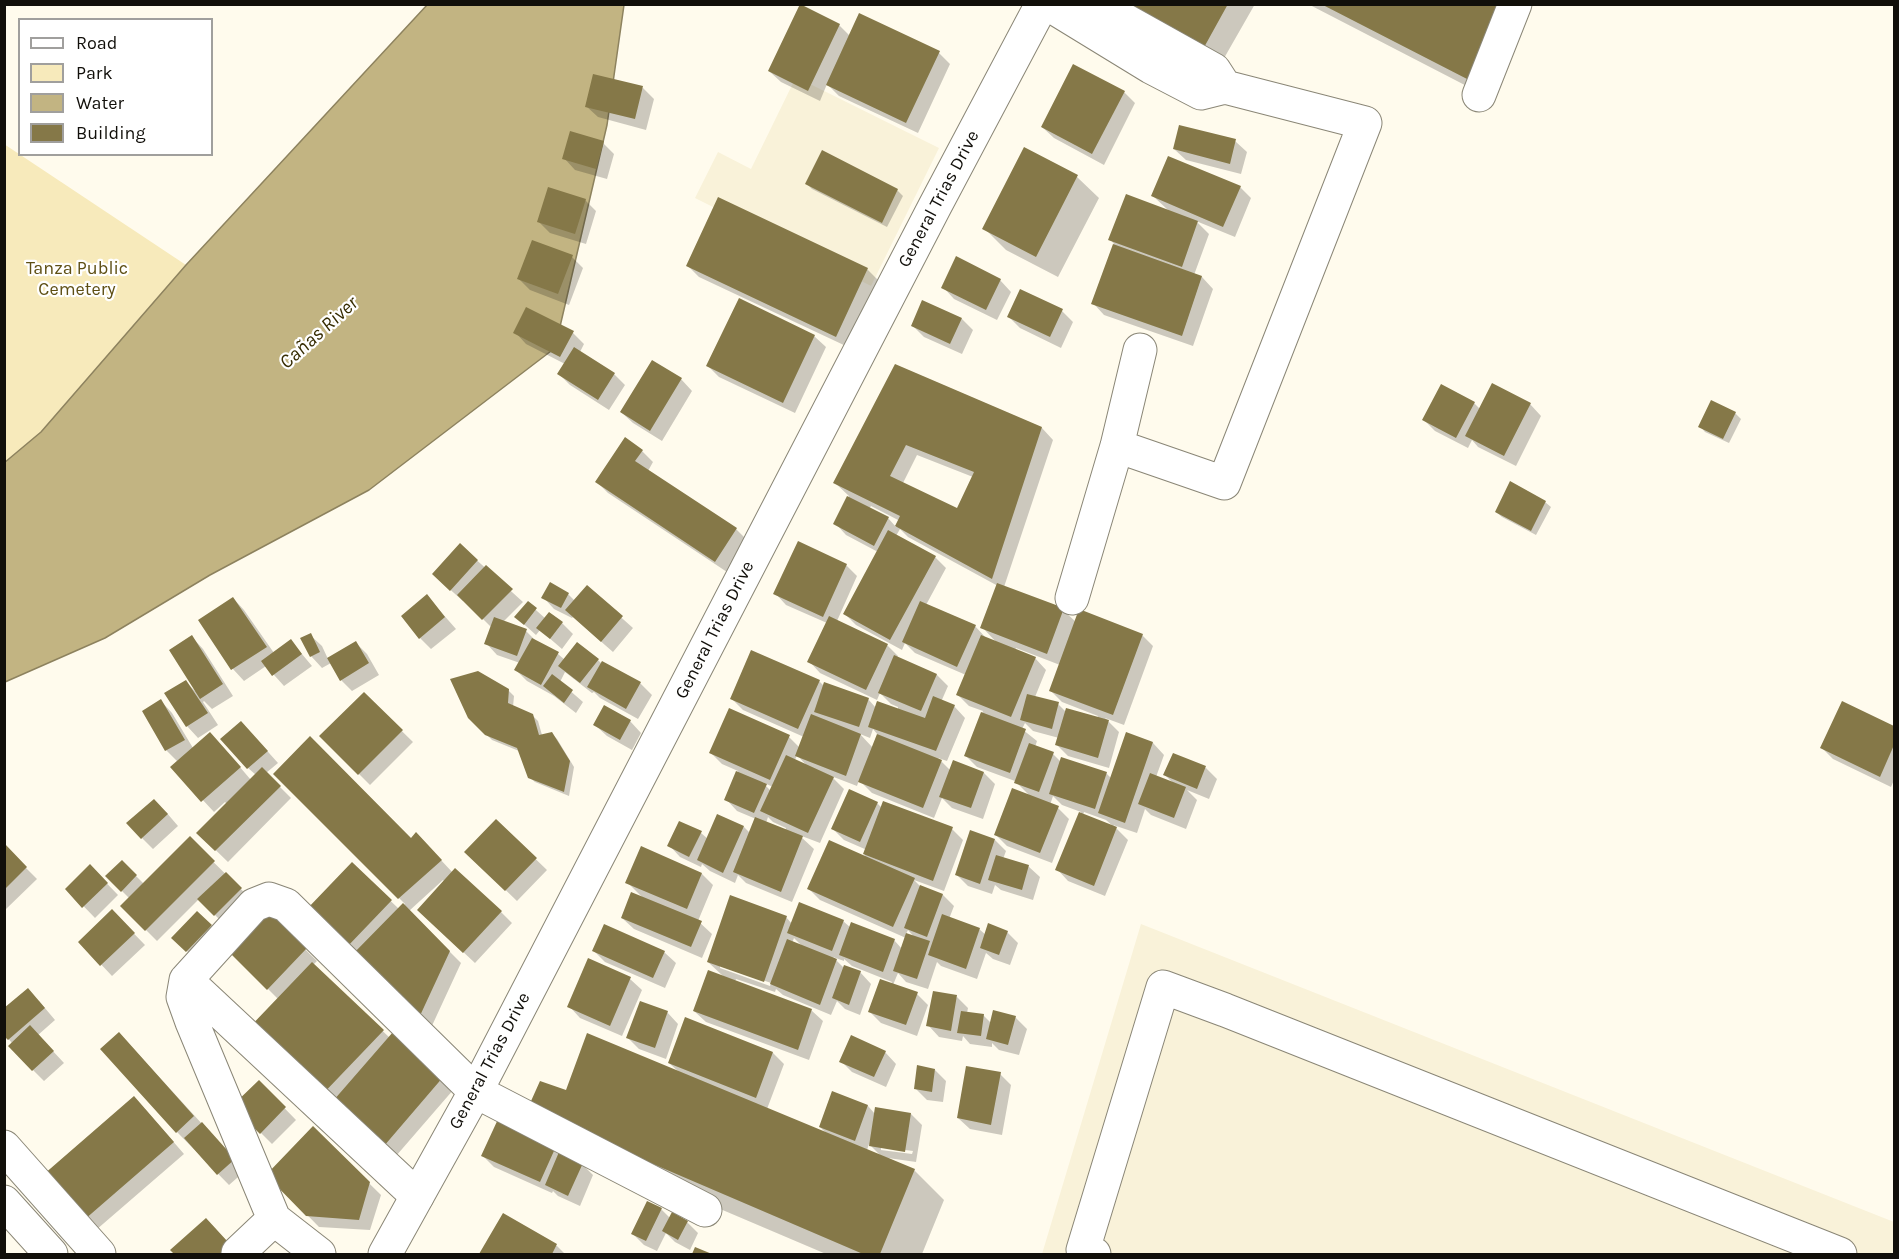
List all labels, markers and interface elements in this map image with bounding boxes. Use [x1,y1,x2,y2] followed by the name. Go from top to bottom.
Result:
[18,18,213,156] legend
[76,32,117,54] text: Road
[76,62,113,84] text: Park
[76,92,124,114] text: Water
[76,122,146,144] text: Building
[894,127,984,271] street label: General Trias Drive
[26,258,128,300] park label: Tanza Public Cemetery
[275,291,363,375] water label: Cañas River
[671,557,759,703] street label: General Trias Drive
[445,989,535,1133] street label: General Trias Drive

